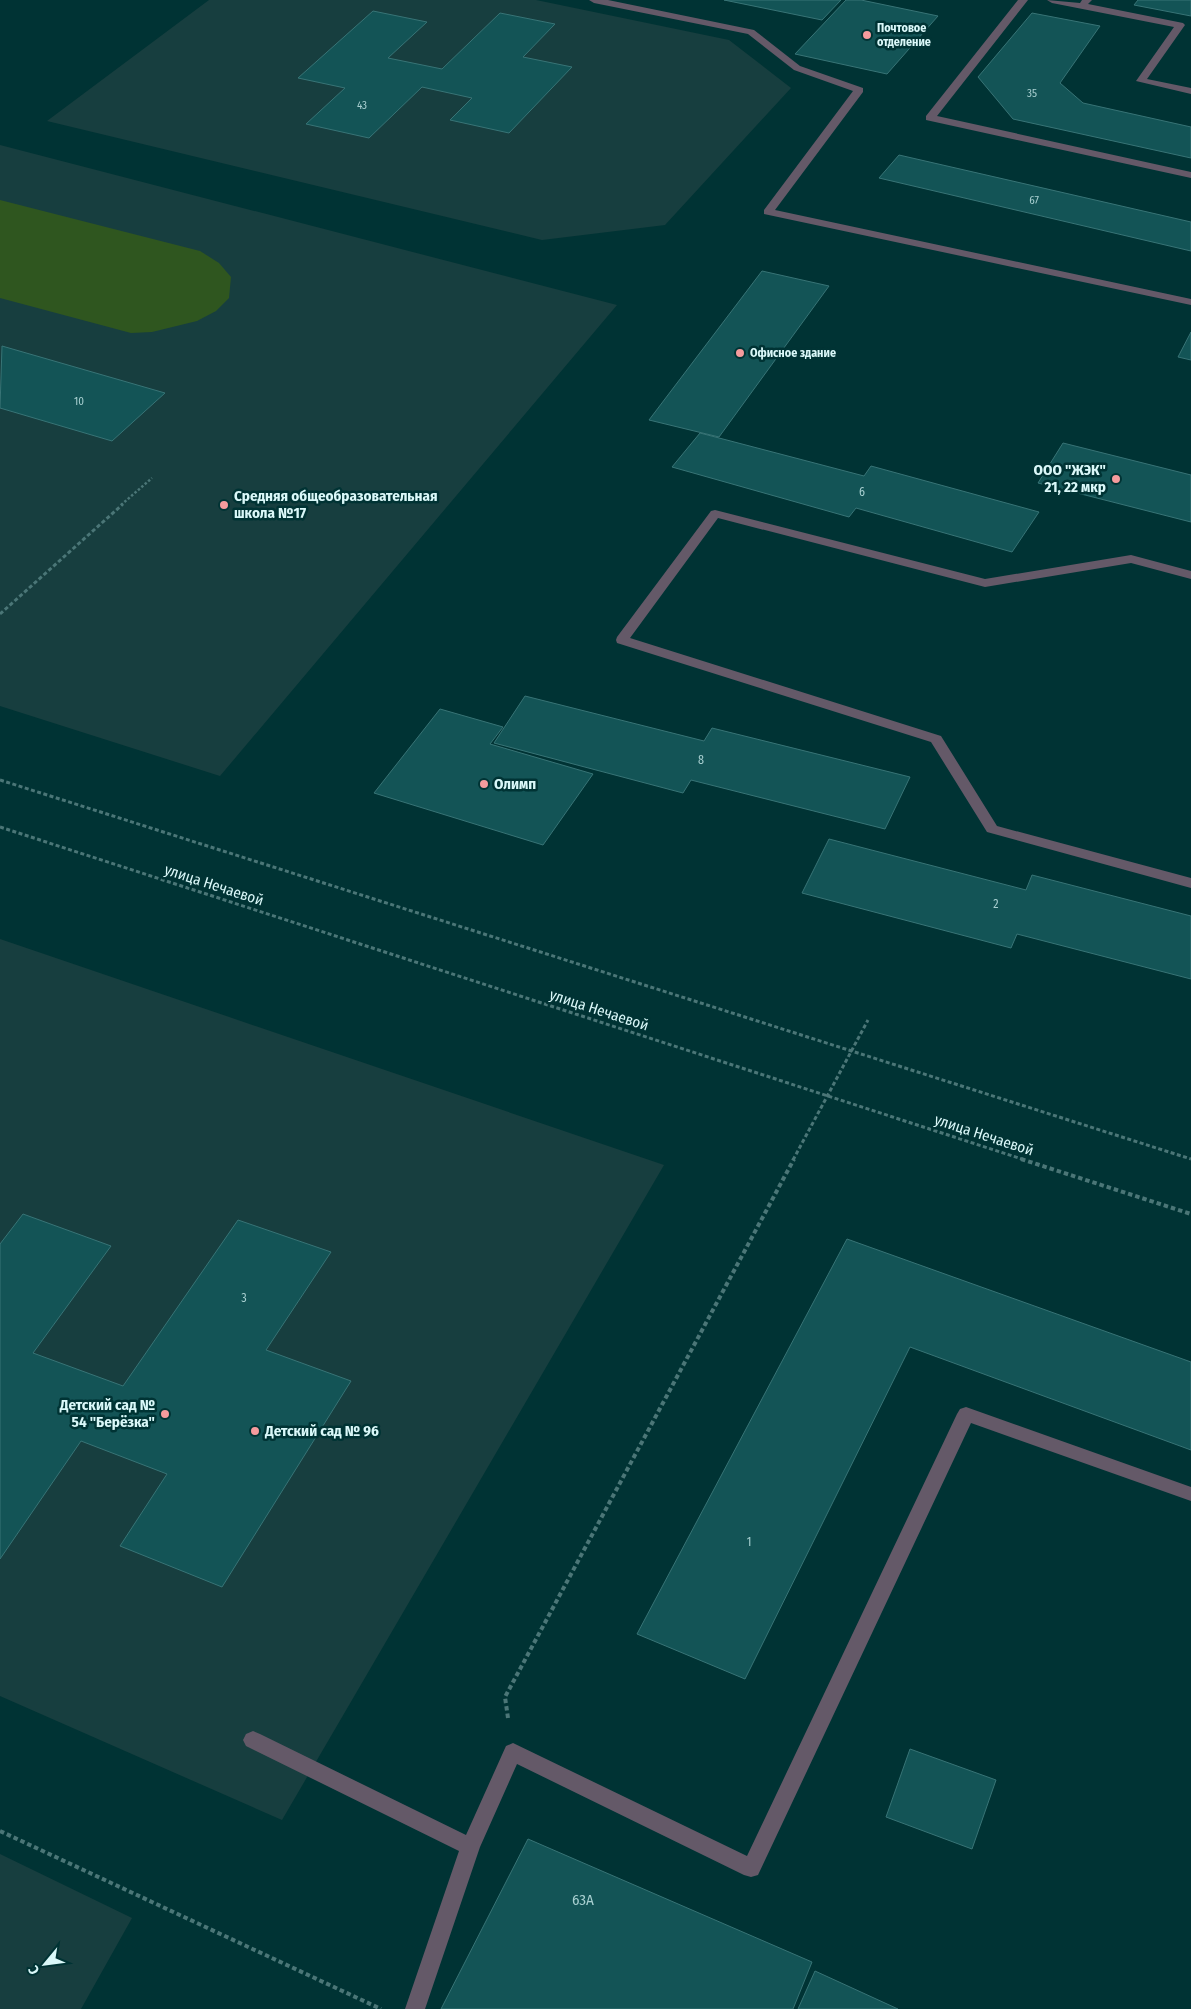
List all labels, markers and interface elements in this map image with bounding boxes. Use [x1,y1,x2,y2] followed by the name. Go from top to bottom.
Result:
[877,21,931,49] place label: Почтовое отделение
[861,29,873,41] marker: Почтовое отделение
[1027,87,1037,100] house number: 35
[357,99,367,112] house number: 43
[1029,194,1039,207] house number: 67
[750,346,836,360] place label: Офисное здание
[734,347,746,359] marker: Офисное здание
[74,395,84,408] house number: 10
[1034,461,1106,496] place label: ООО "ЖЭК" 21, 22 мкр
[1110,473,1122,485] marker: ООО "ЖЭК" 21, 22 мкр
[859,485,865,499] house number: 6
[234,487,437,522] place label: Средняя общеобразовательная школа №17
[218,499,230,511] marker: Средняя общеобразовательная школа №17
[698,753,704,767] house number: 8
[494,775,536,793] place label: Олимп
[478,778,490,790] marker: Олимп
[162,860,266,910] street label: улица Нечаевой
[993,897,999,911] house number: 2
[547,985,651,1035] street label: улица Нечаевой
[932,1110,1036,1160] street label: улица Нечаевой
[241,1291,247,1305] house number: 3
[59,1396,155,1431] place label: Детский сад № 54 "Берёзка"
[159,1408,171,1420] marker: Детский сад № 54 "Берёзка"
[264,1422,379,1440] place label: Детский сад № 96
[249,1425,261,1437] marker: Детский сад № 96
[747,1535,751,1549] house number: 1
[572,1891,594,1909] house number: 63А
[20,1939,70,1989] north arrow
[25,1962,43,1977] text: С

